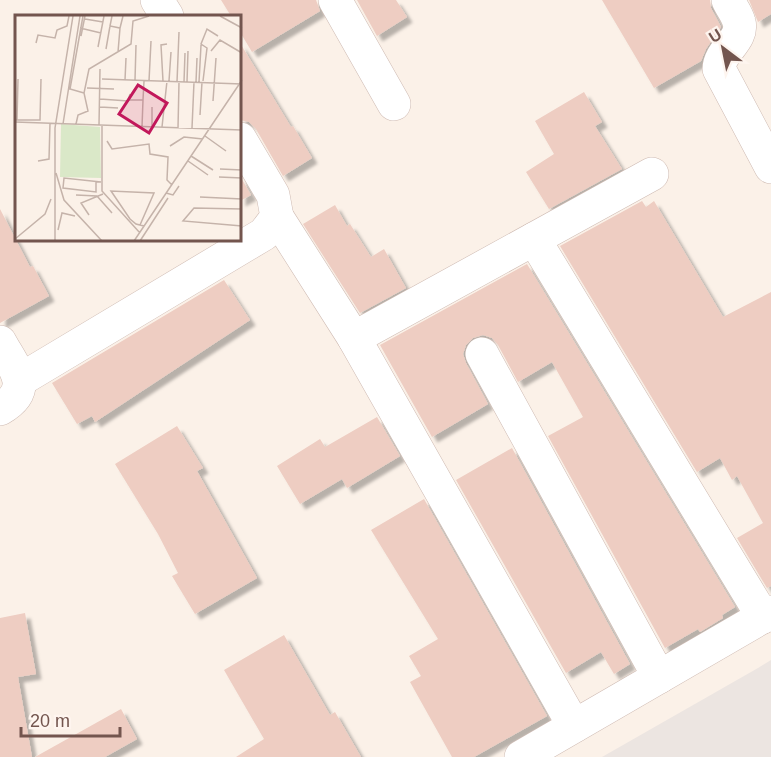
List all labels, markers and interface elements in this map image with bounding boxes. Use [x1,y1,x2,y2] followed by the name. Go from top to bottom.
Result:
[15,15,242,242] inset map
[693,18,753,78] north arrow
[706,25,725,46] text: U
[21,700,120,738] scale bar
[30,711,70,731] text: 20 m

